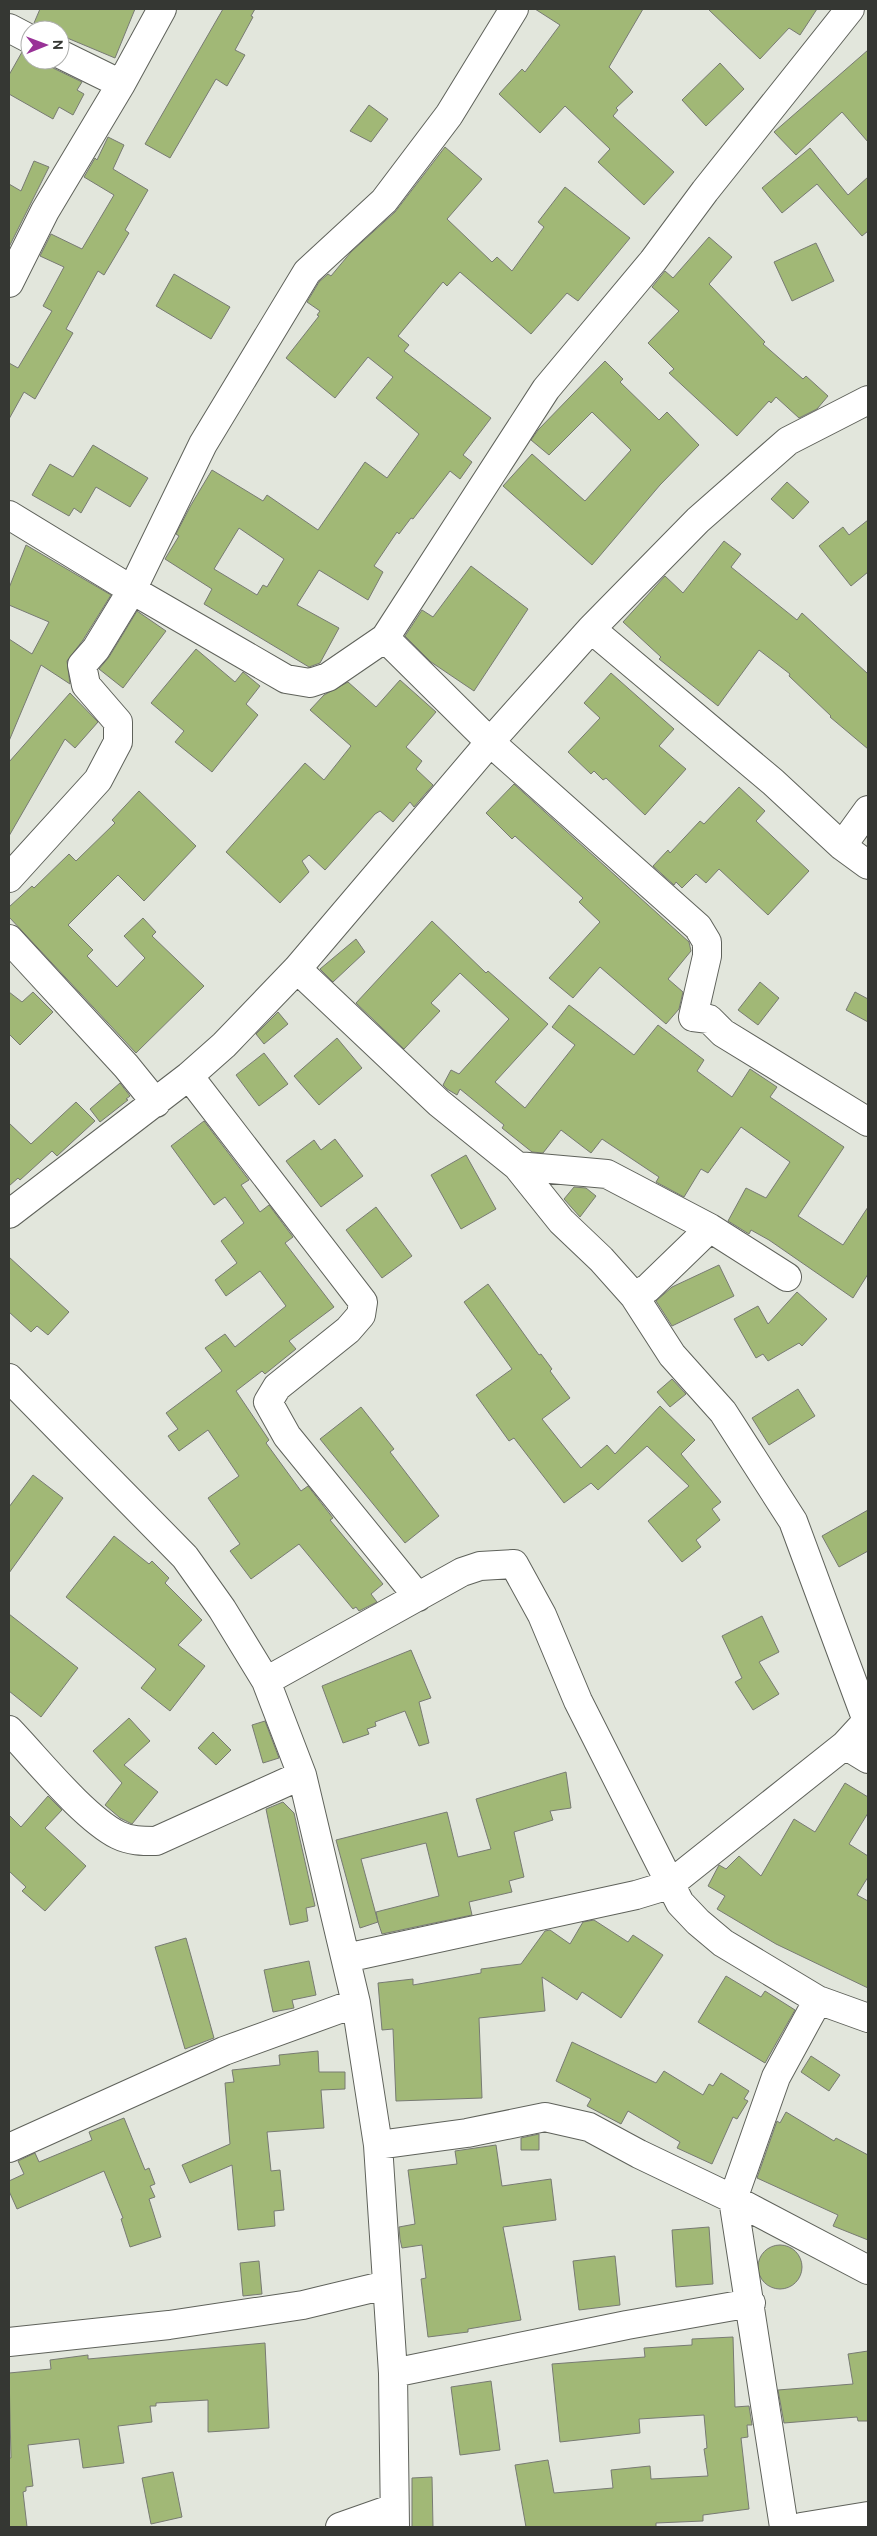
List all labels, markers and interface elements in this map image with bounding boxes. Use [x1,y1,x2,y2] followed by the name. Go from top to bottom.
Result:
[20,20,70,70] north arrow
[50,39,66,50] text: N

